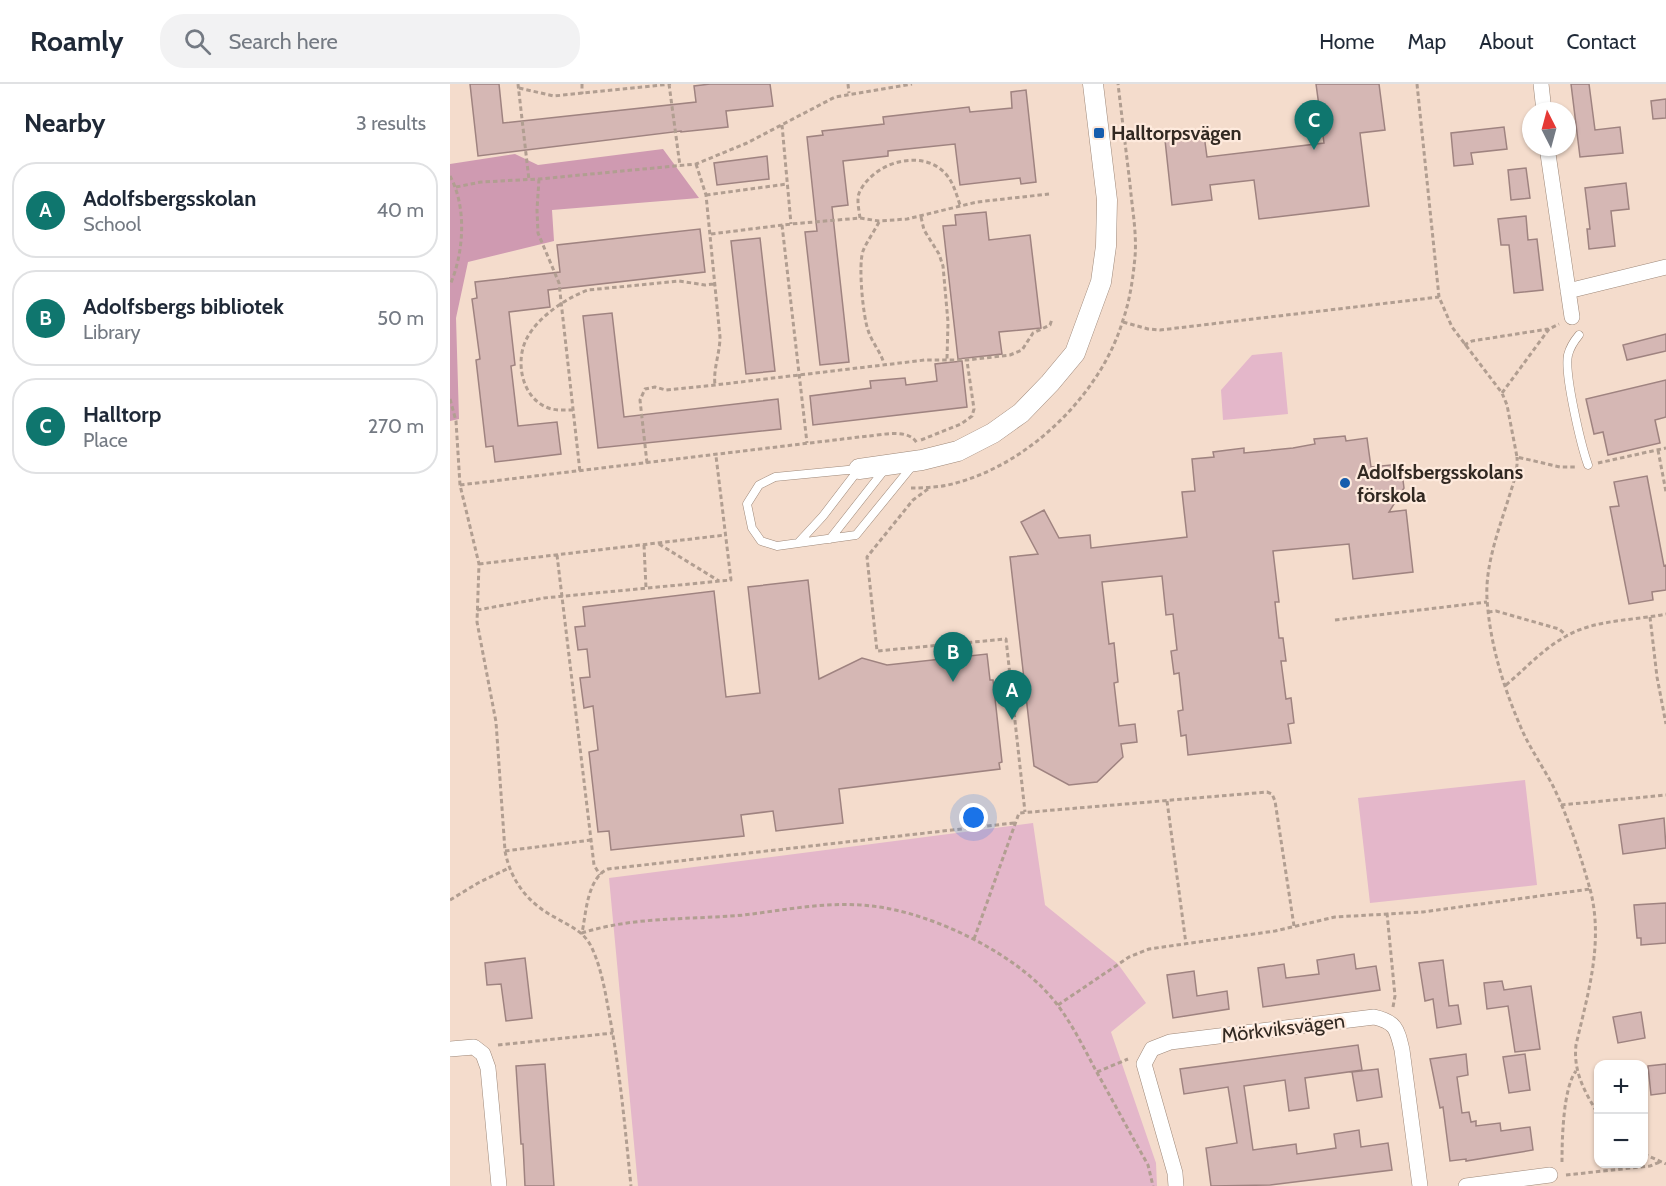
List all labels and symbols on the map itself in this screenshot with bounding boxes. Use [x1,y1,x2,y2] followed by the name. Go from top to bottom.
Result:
[1294,100,1334,150] pin: C
[1522,102,1576,156] north arrow
[1111,121,1242,145] place label: Halltorpsvägen
[1092,126,1106,140] marker: Halltorpsvägen
[1357,460,1523,507] place label: Adolfsbergsskolans förskola
[1338,476,1352,490] marker: Adolfsbergsskolans förskola
[934,632,972,682] pin: B
[992,670,1032,720] pin: A
[959,803,988,832] your location
[1220,1009,1346,1047] street label: Mörkviksvägen

